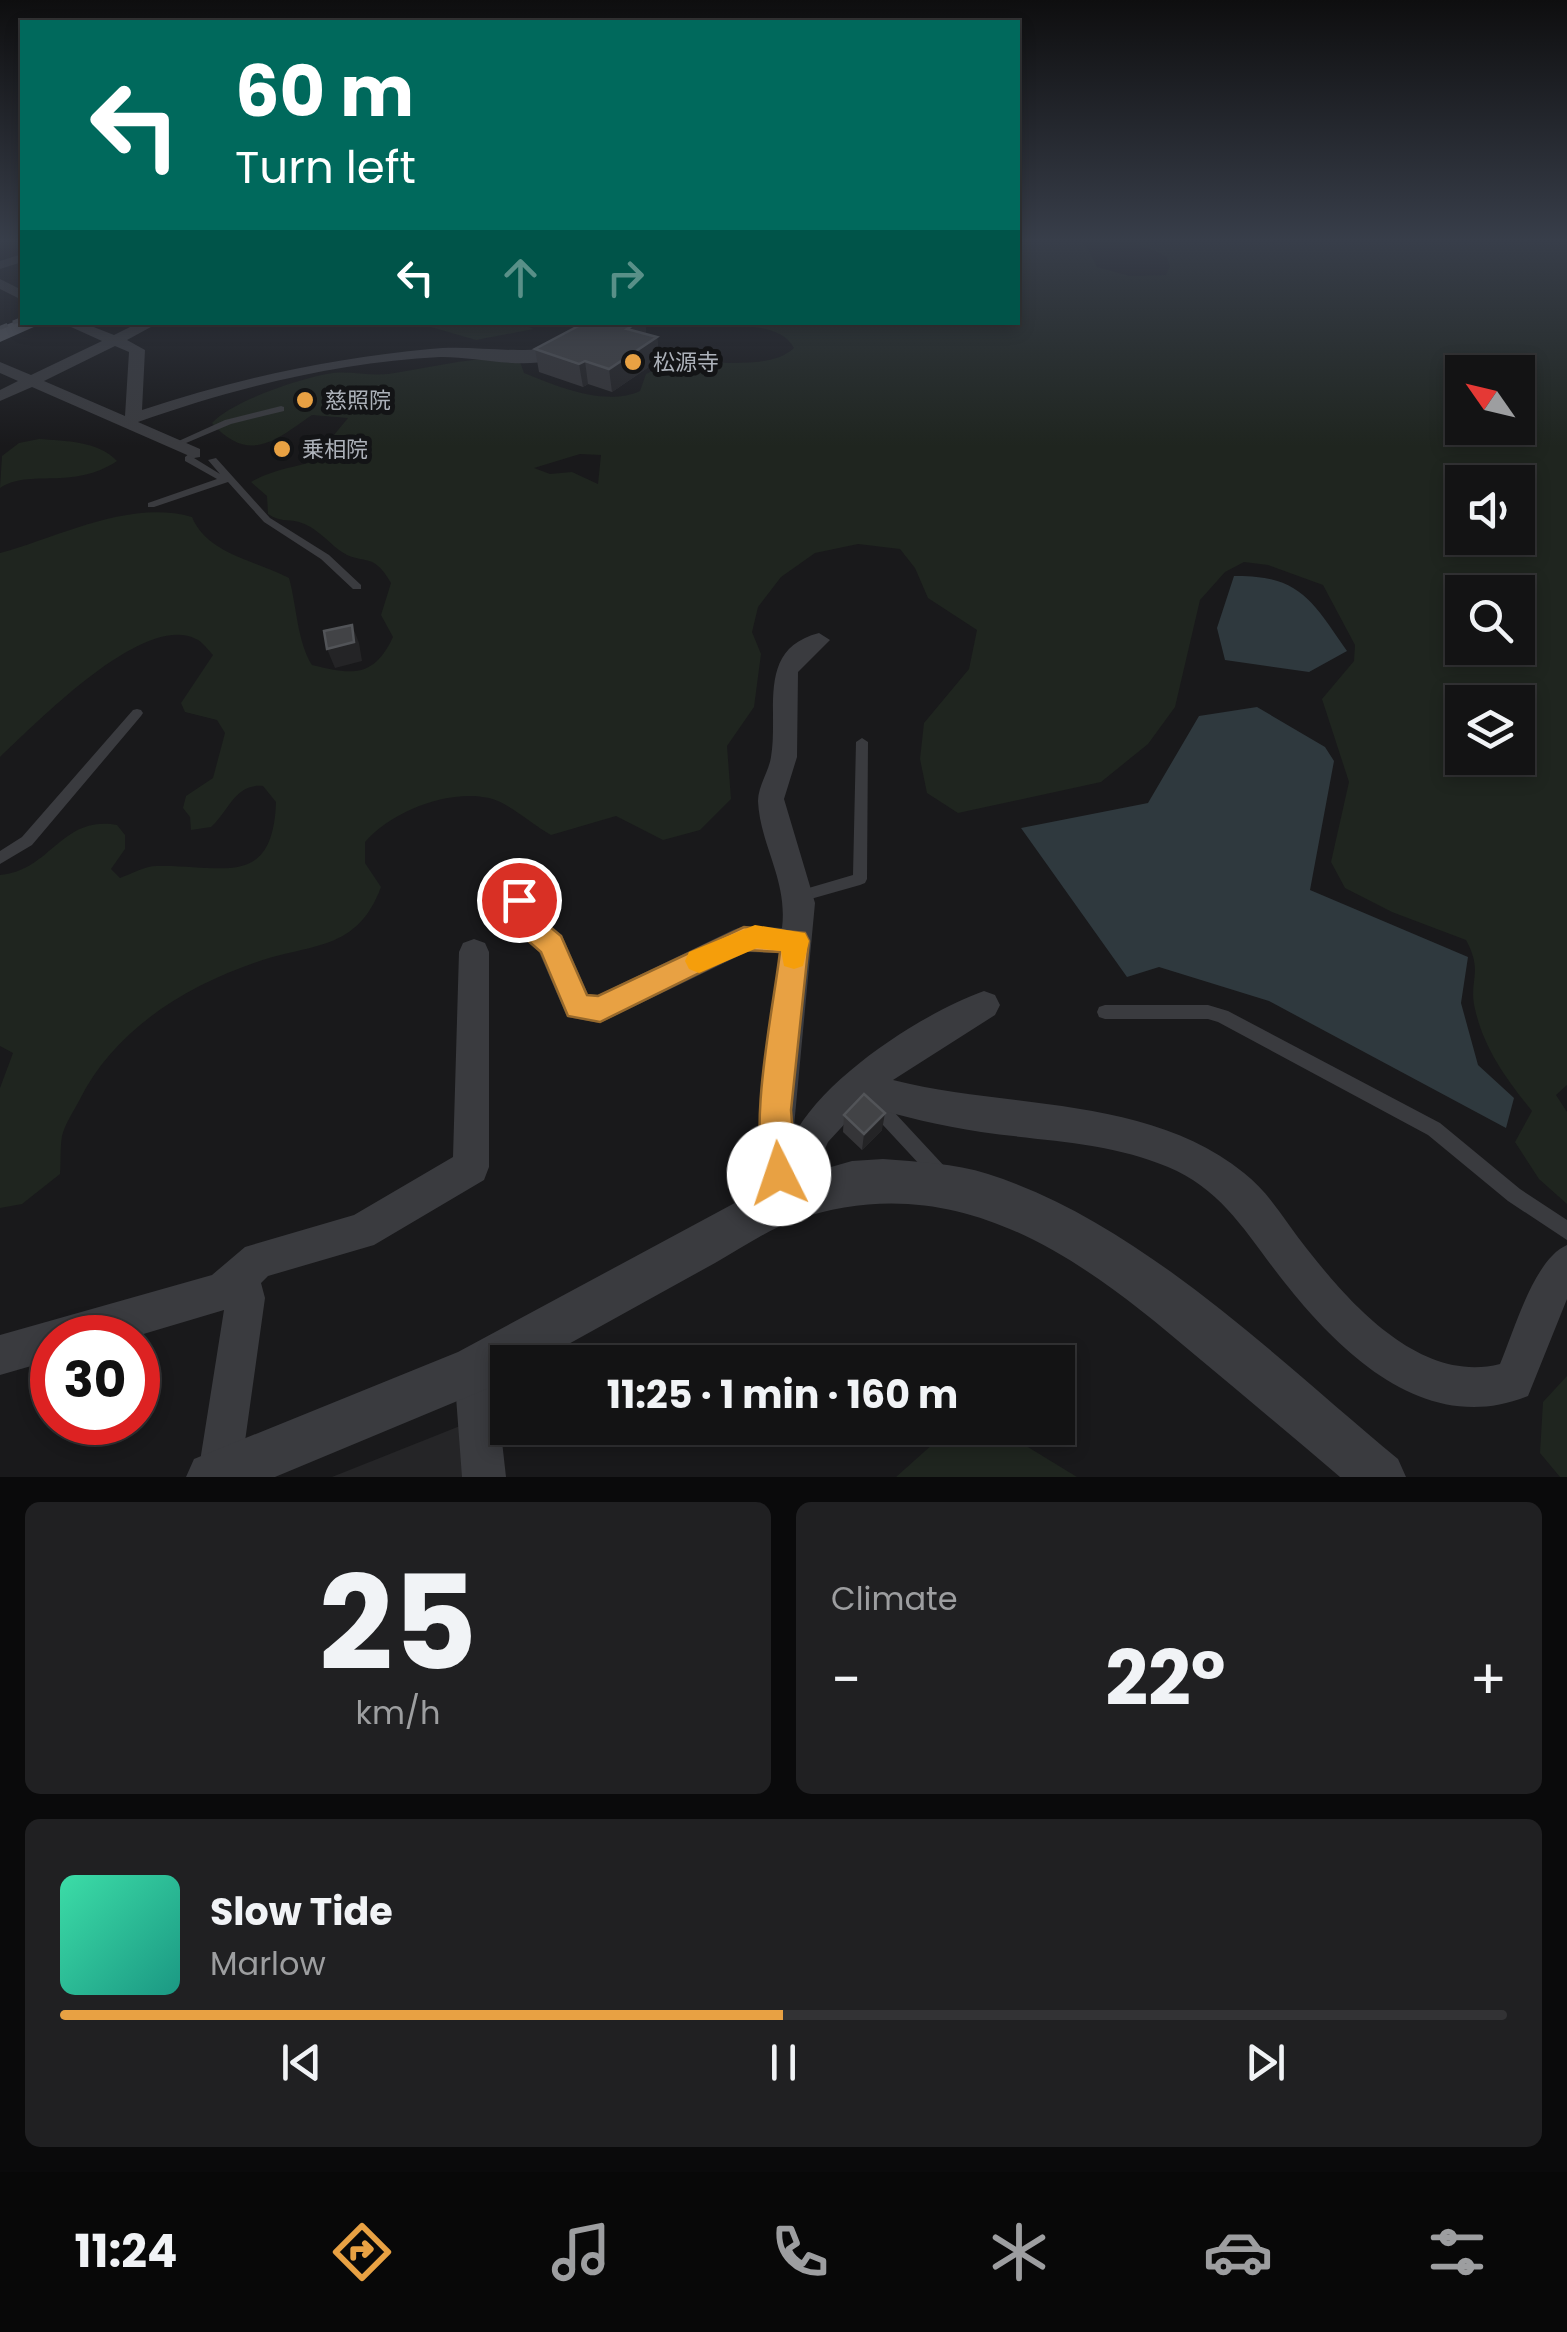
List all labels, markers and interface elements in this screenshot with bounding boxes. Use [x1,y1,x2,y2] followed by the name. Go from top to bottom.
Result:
[235,42,414,141] text: 60 m
[70,60,200,190] icon: left
[235,136,416,199] text: Turn left
[388,250,443,305] icon: left
[493,250,548,305] icon: ahead
[598,250,653,305] icon: right
[653,347,719,378] place label: 松源寺
[622,351,644,373] marker: 松源寺
[1445,355,1535,445] north arrow
[1445,355,1535,775] map controls
[325,385,391,416] place label: 慈照院
[294,389,316,411] marker: 慈照院
[302,434,368,465] place label: 乗相院
[271,438,293,460] marker: 乗相院
[1445,465,1535,555] button: sound
[1445,575,1535,665] button: search
[1445,685,1535,775] button: layers
[477,858,562,943] pin
[492,873,547,928] icon: arrive
[727,1122,831,1226] position arrow
[30,1315,160,1445] speed limit sign: 30
[607,1368,958,1421] text: 11:25 · 1 min · 160 m
[319,1532,477,1715] text: 25
[831,1576,958,1621] text: Climate
[1105,1626,1226,1731] text: 22°
[831,1641,861,1718] text: −
[1469,1641,1507,1718] text: +
[355,1690,441,1735] text: km/h
[210,1885,393,1938] text: Slow Tide
[210,1941,326,1986] text: Marlow
[274,2035,329,2090] icon: previous
[756,2035,811,2090] icon: pause
[1238,2035,1293,2090] icon: next
[327,2217,397,2287] icon: directions
[546,2217,616,2287] icon: music
[765,2217,835,2287] icon: phone
[984,2217,1054,2287] icon: climate
[1203,2217,1273,2287] icon: car
[1422,2217,1492,2287] icon: filters
[75,2220,177,2283] text: 11:24

